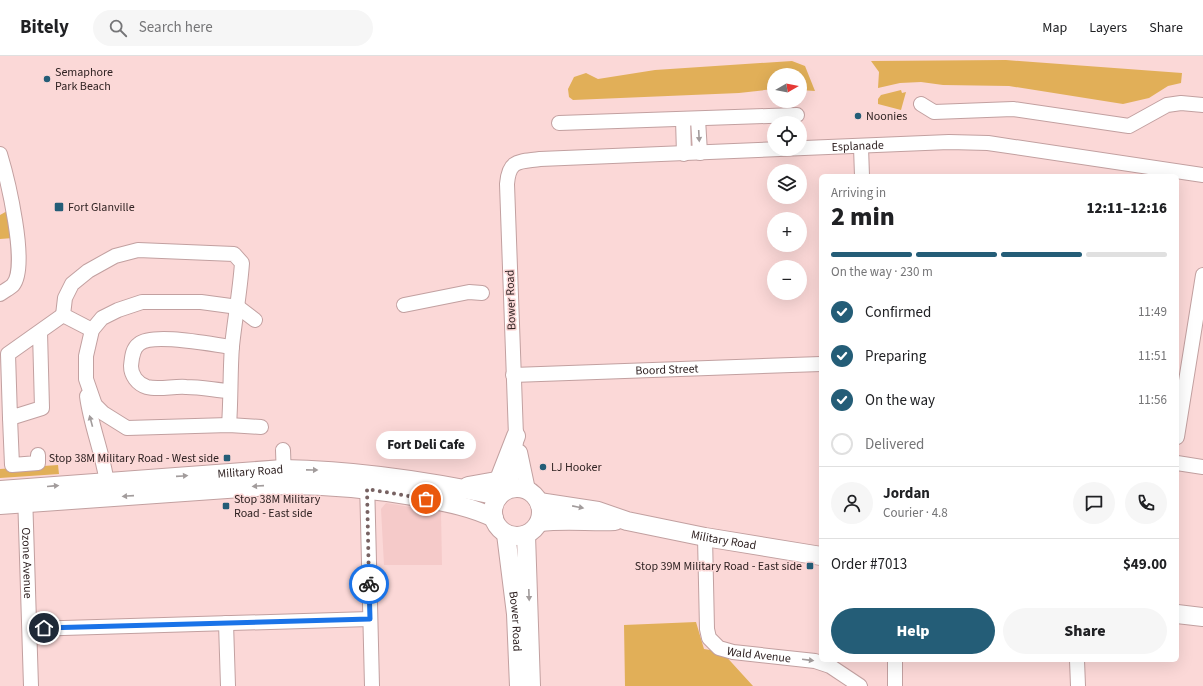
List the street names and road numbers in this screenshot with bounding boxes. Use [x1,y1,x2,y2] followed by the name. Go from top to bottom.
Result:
[831,136,884,155] street label: Esplanade
[501,270,521,330] street label: Bower Road
[635,360,699,379] street label: Boord Street
[217,461,284,482] street label: Military Road
[690,526,758,554] street label: Military Road
[18,527,37,599] street label: Ozone Avenue
[505,590,526,652] street label: Bower Road
[725,642,792,667] street label: Wald Avenue

